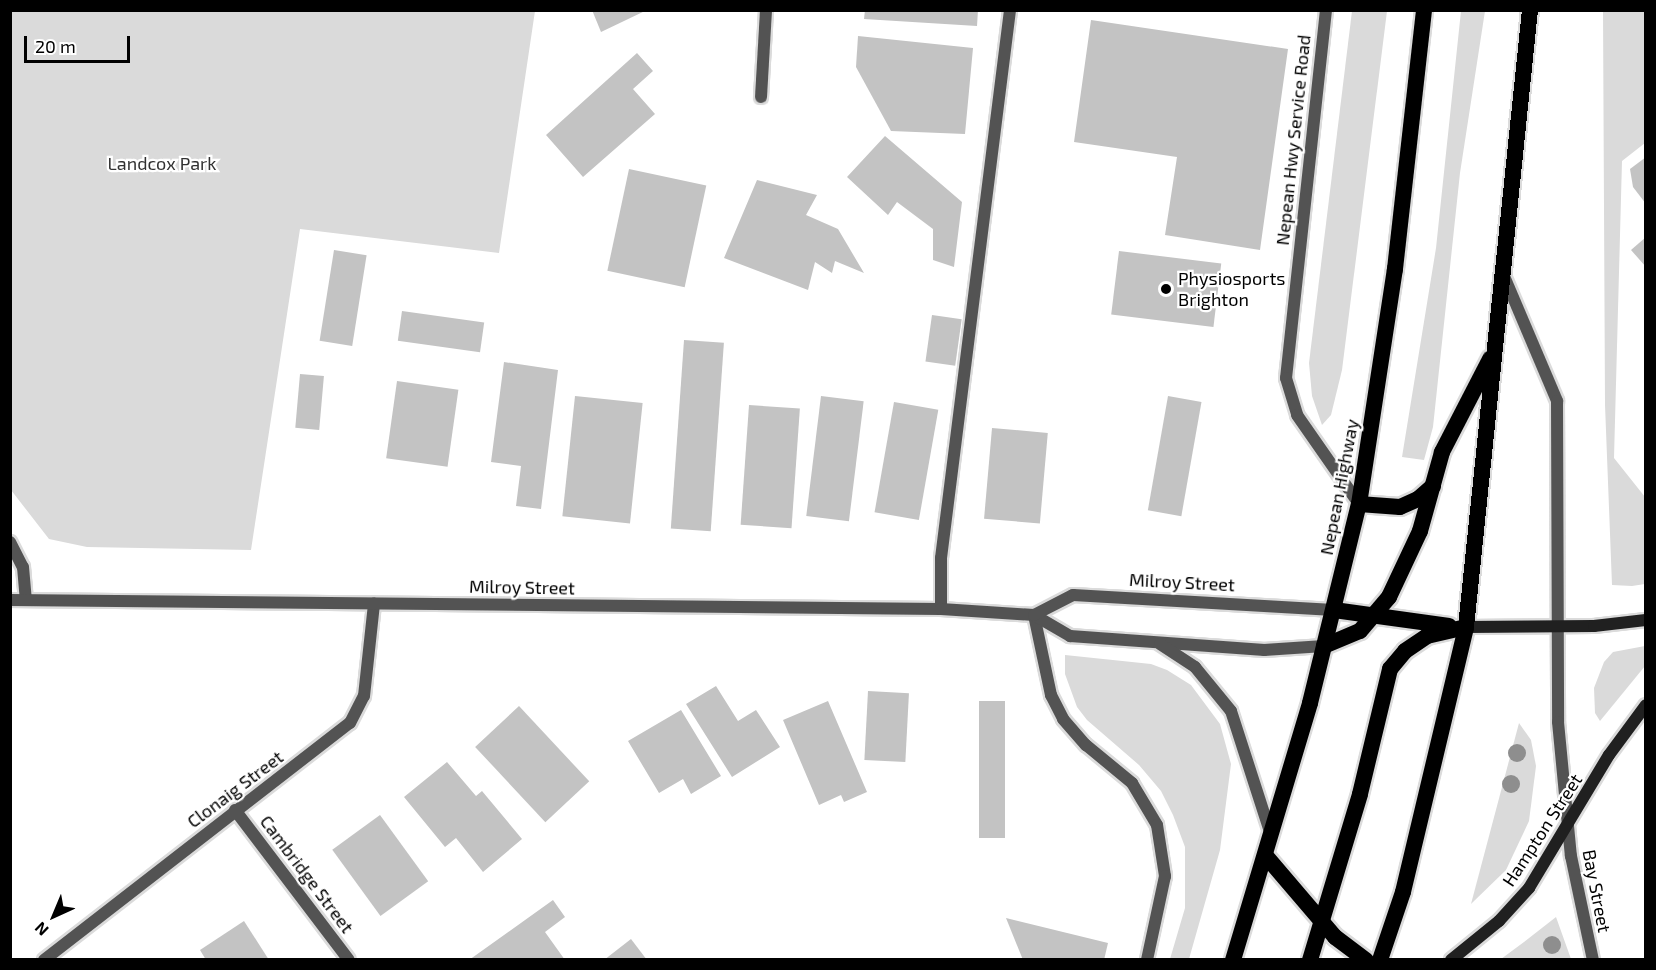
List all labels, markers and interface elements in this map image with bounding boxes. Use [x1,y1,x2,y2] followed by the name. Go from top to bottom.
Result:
[27,24,134,62] scale bar
[1271,33,1315,247] street label: Nepean Hwy Service Road
[35,35,76,57] text: 20 m
[108,152,216,174] park label: Landcox Park
[1178,268,1285,310] place label: Physiosports Brighton
[1159,282,1173,296] marker: Physiosports Brighton
[1315,417,1363,557] street label: Nepean Highway
[1128,568,1236,596] street label: Milroy Street
[469,575,575,599] street label: Milroy Street
[183,746,287,832] street label: Clonaig Street
[1498,770,1586,890] street label: Hampton Street
[256,811,358,937] street label: Cambridge Street
[1578,847,1616,935] street label: Bay Street
[24,886,84,946] north arrow
[30,918,52,940] text: N

